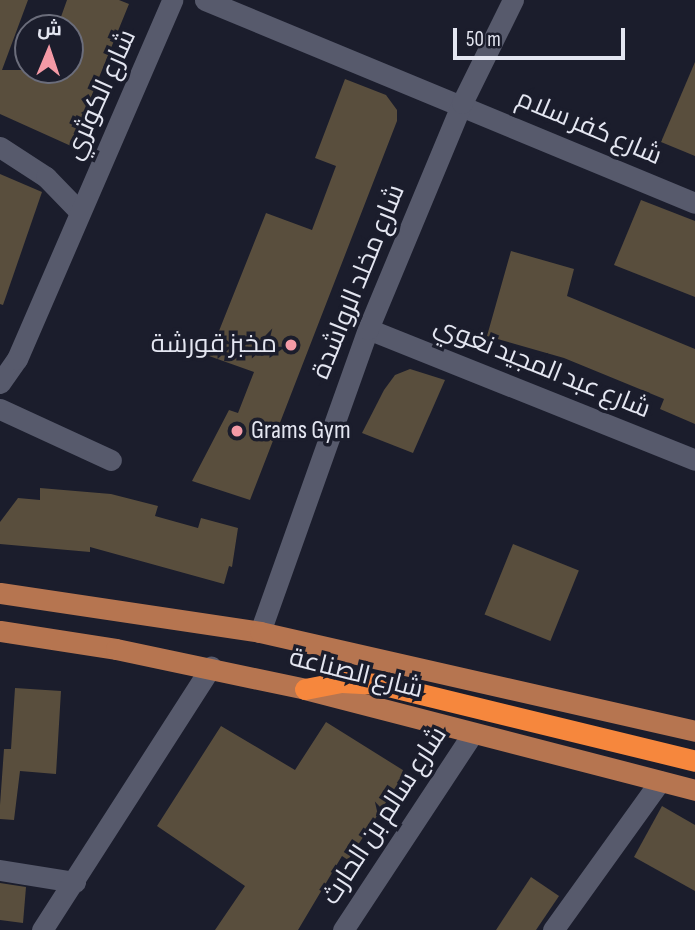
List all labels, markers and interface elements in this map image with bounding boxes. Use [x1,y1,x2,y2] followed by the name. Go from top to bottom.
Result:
[14,14,84,84] north arrow
[457,14,628,58] scale bar
[37,18,62,41] text: ش
[59,25,143,165] street label: شارع الكوثري
[466,27,501,52] text: 50 m
[512,83,666,173] street label: شارع كفر سلام
[306,180,412,384] street label: شارع مخلد الرواشدة
[429,310,655,426] street label: شارع عبد المجيد نغوي
[151,329,277,361] place label: مخبز قورشة
[283,337,299,353] marker: مخبز قورشة
[251,415,351,447] place label: Grams Gym
[229,423,245,439] marker: Grams Gym
[286,642,426,706] street label: شارع الصناعة
[316,721,454,911] street label: شارع سالم بن الحارث

